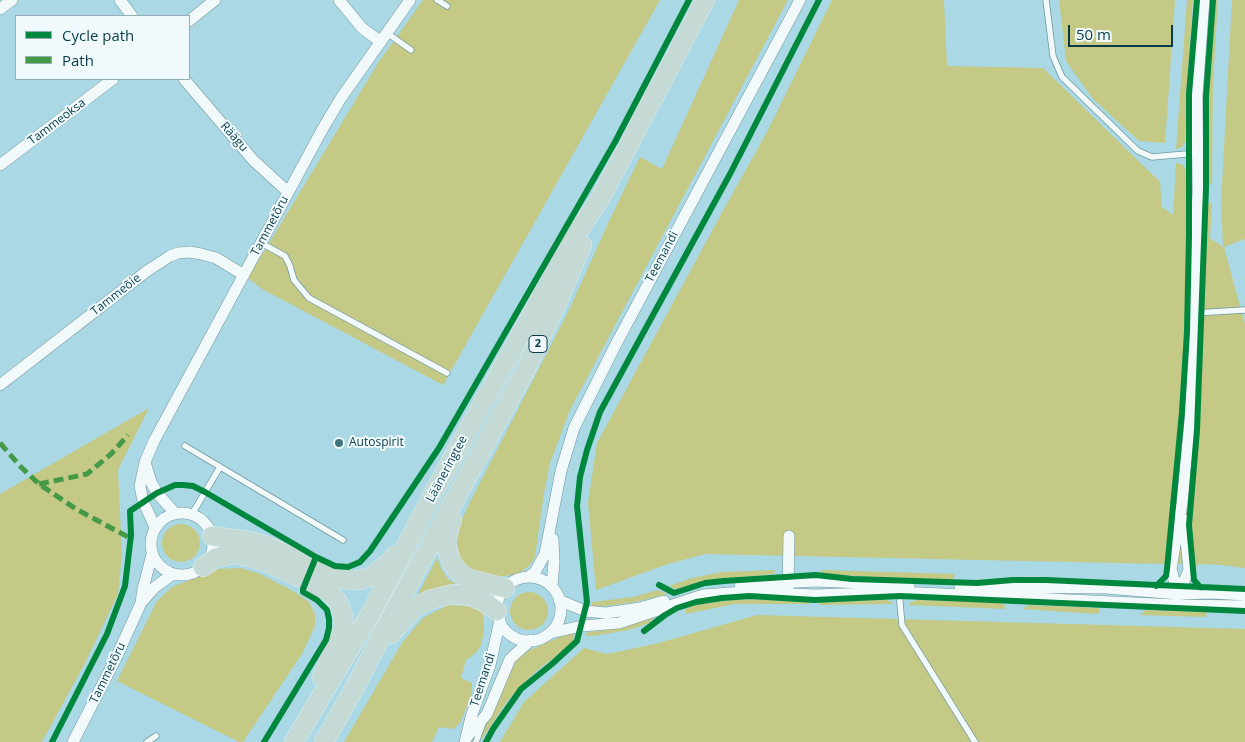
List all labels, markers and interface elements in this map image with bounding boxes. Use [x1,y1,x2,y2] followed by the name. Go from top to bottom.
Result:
[15,15,190,80] legend
[1070,15,1175,47] scale bar
[1076,24,1111,44] text: 50 m
[62,25,134,45] text: Cycle path
[62,50,94,70] text: Path
[25,96,89,148] street label: Tammeoksa
[217,119,251,155] street label: Räägu
[248,193,292,259] street label: Tammetõru
[643,229,681,285] street label: Teemandi
[88,271,144,319] street label: Tammeõie
[529,336,547,352] road number: 2
[423,433,471,505] street label: Lääneringtee
[349,436,404,450] place label: Autospirit
[333,437,345,449] marker: Autospirit
[87,640,129,706] street label: Tammetõru
[468,651,498,709] street label: Teemandi

